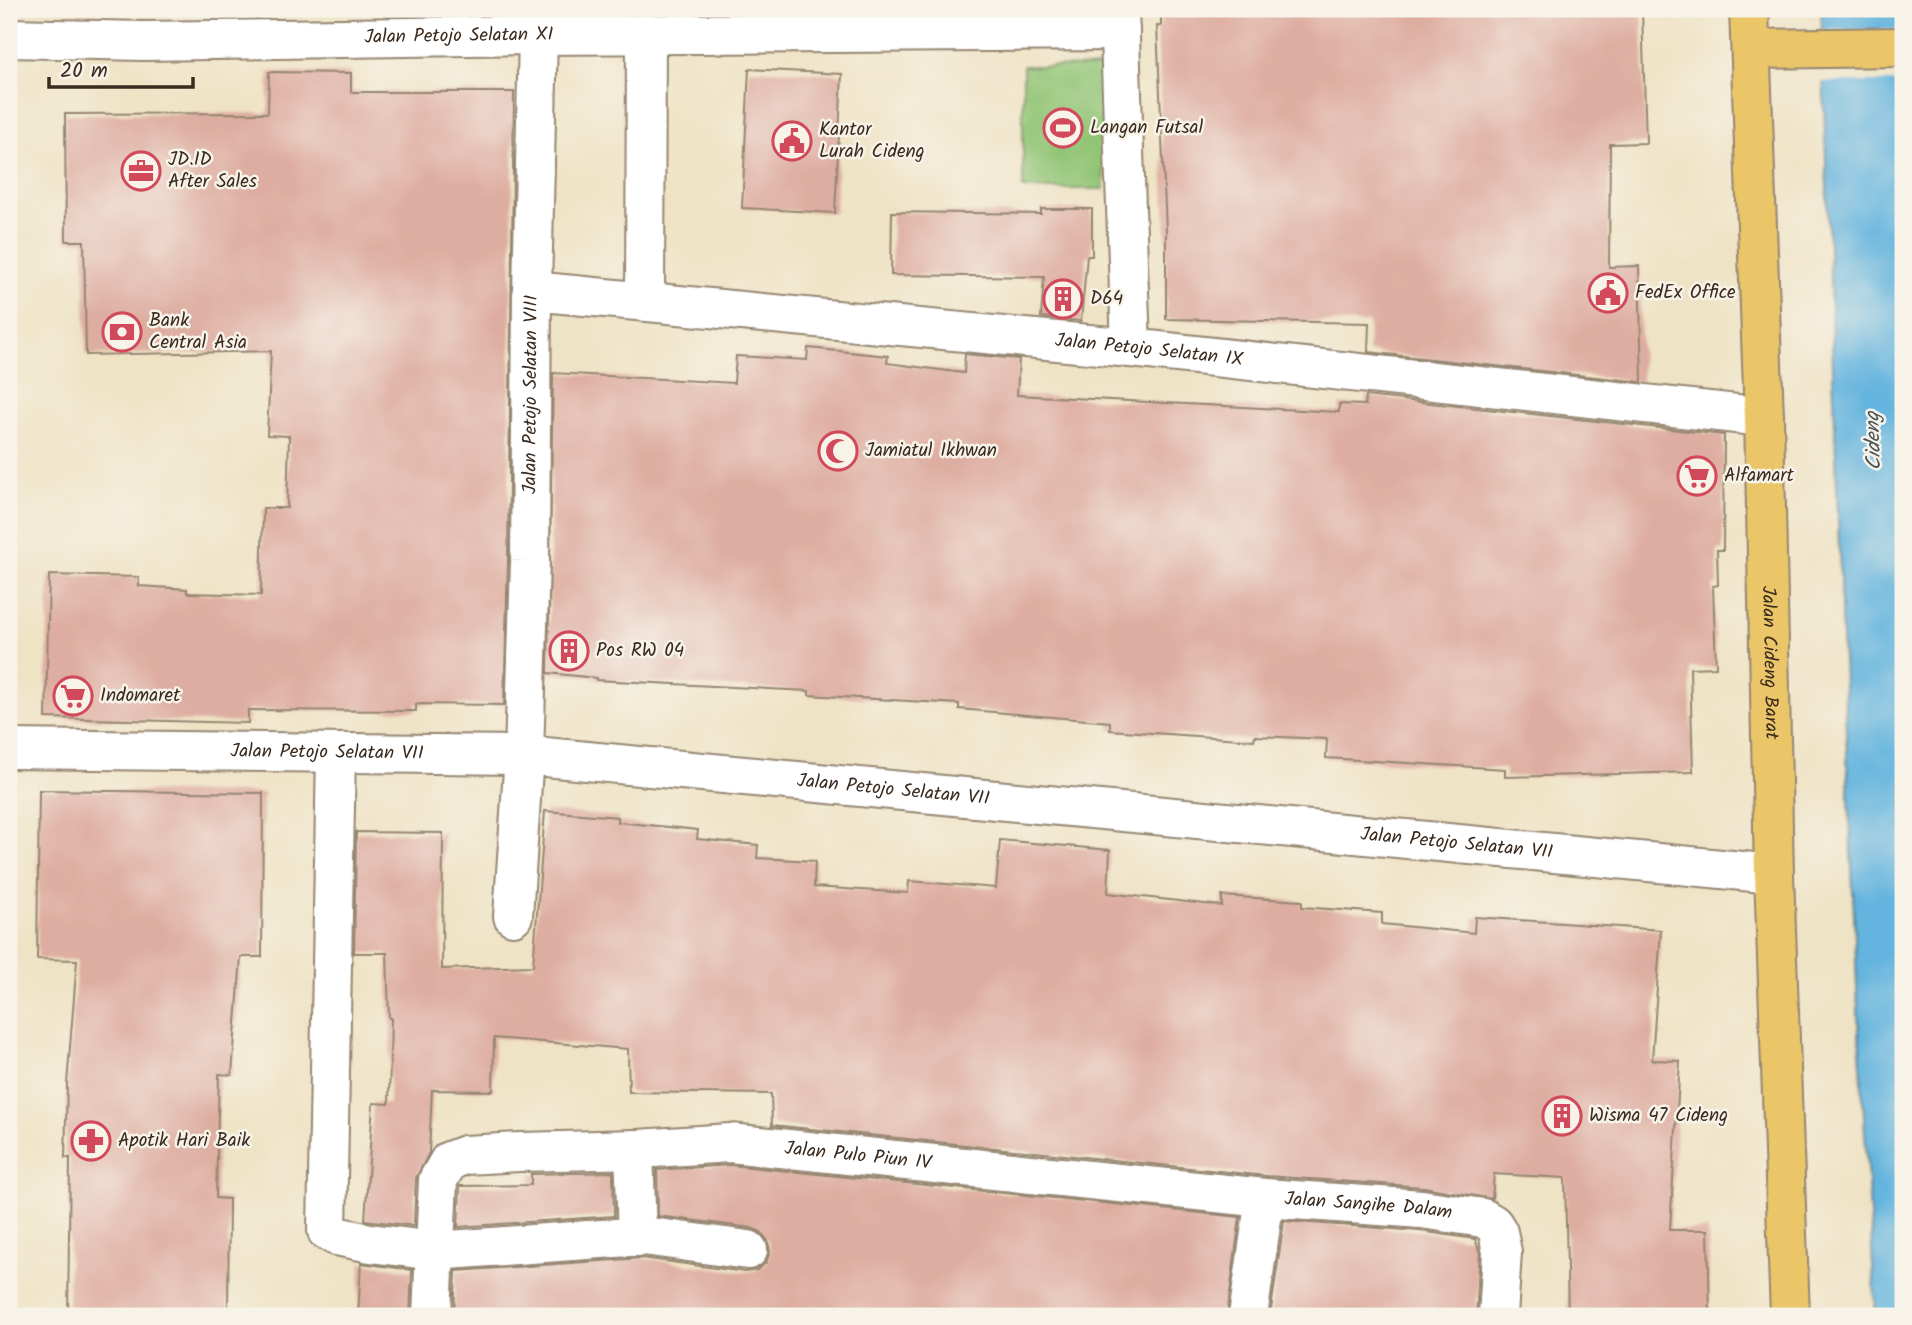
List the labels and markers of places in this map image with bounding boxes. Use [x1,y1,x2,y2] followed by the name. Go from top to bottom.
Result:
[1042,107,1084,149] sports icon: Langan Futsal
[1090,113,1204,143] place label: Langan Futsal
[819,115,925,167] place label: Kantor Lurah Cideng
[771,120,813,162] public building icon: Kantor Lurah Cideng
[168,145,257,197] place label: JD.ID After Sales
[120,150,162,192] office icon: JD.ID After Sales
[1587,272,1629,314] public building icon: FedEx Office
[1042,278,1084,320] building icon: D64
[1635,278,1736,308] place label: FedEx Office
[1090,284,1123,314] place label: D64
[149,306,247,358] place label: Bank Central Asia
[101,311,143,353] bank icon: Bank Central Asia
[817,430,859,472] mosque icon: Jamiatul Ikhwan
[865,436,997,466] place label: Jamiatul Ikhwan
[1676,455,1718,497] supermarket icon: Alfamart
[1724,461,1795,491] place label: Alfamart
[548,630,590,672] building icon: Pos RW 04
[596,636,684,666] place label: Pos RW 04
[52,675,94,717] supermarket icon: Indomaret
[100,681,181,711] place label: Indomaret
[1541,1095,1583,1137] building icon: Wisma 47 Cideng
[1589,1101,1728,1131] place label: Wisma 47 Cideng
[70,1120,112,1162] pharmacy icon: Apotik Hari Baik
[118,1126,250,1156] place label: Apotik Hari Baik

